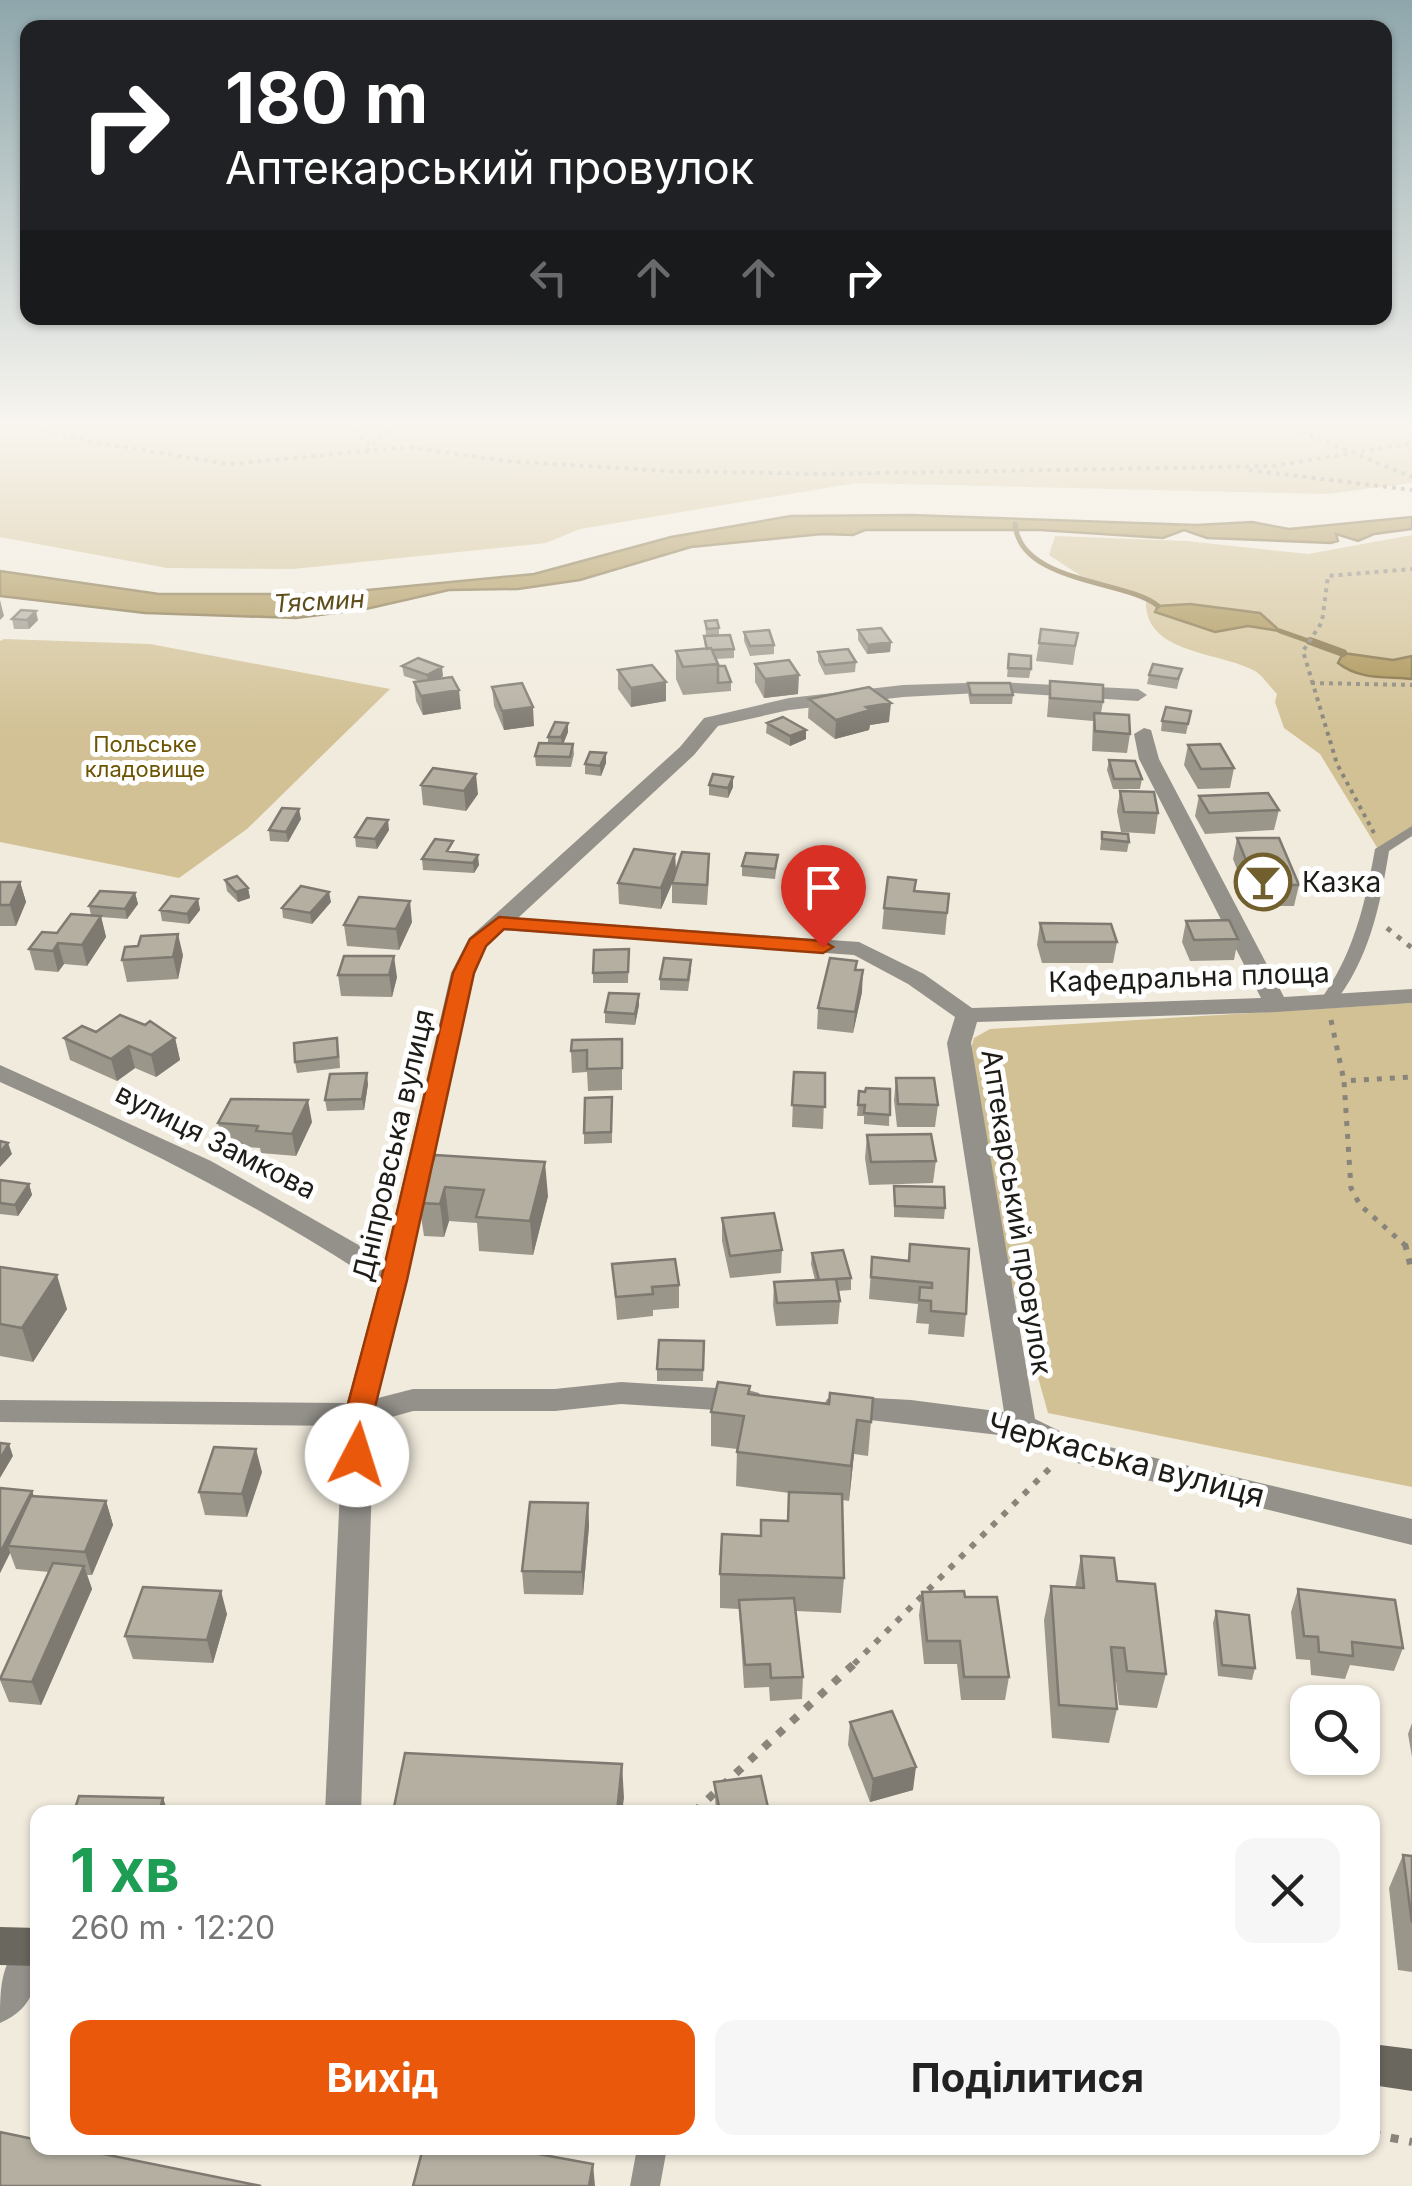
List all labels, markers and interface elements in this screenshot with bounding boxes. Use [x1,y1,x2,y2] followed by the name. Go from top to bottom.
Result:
[225,55,428,140] text: 180 m
[60,60,190,190] icon: right
[225,140,754,195] text: Аптекарський провулок
[521,250,576,305] icon: left
[626,250,681,305] icon: ahead
[731,250,786,305] icon: ahead
[836,250,891,305] icon: right
[273,584,365,618] water label: Тясмин
[85,731,205,782] park label: Польське кладовище
[781,845,866,948] pin
[1233,852,1293,912] bar icon: Казка
[796,860,851,915] icon: arrive
[1302,865,1381,899] place label: Казка
[1048,955,1330,999] street label: Кафедральна площа
[345,1006,441,1284] street label: Дніпровська вулиця
[974,1047,1060,1377] street label: Аптекарський провулок
[110,1076,322,1206] street label: вулиця Замкова
[305,1403,409,1507] position arrow
[983,1404,1269,1515] street label: Черкаська вулиця
[1290,1685,1380,1775] map controls
[1290,1685,1380,1775] button: search
[70,1834,179,1906] text: 1 хв
[1235,1838,1340,1943] button: close
[70,1908,275,1947] text: 260 m · 12:20
[70,2020,695,2135] button: Вихід
[715,2020,1340,2135] button: Поділитися

